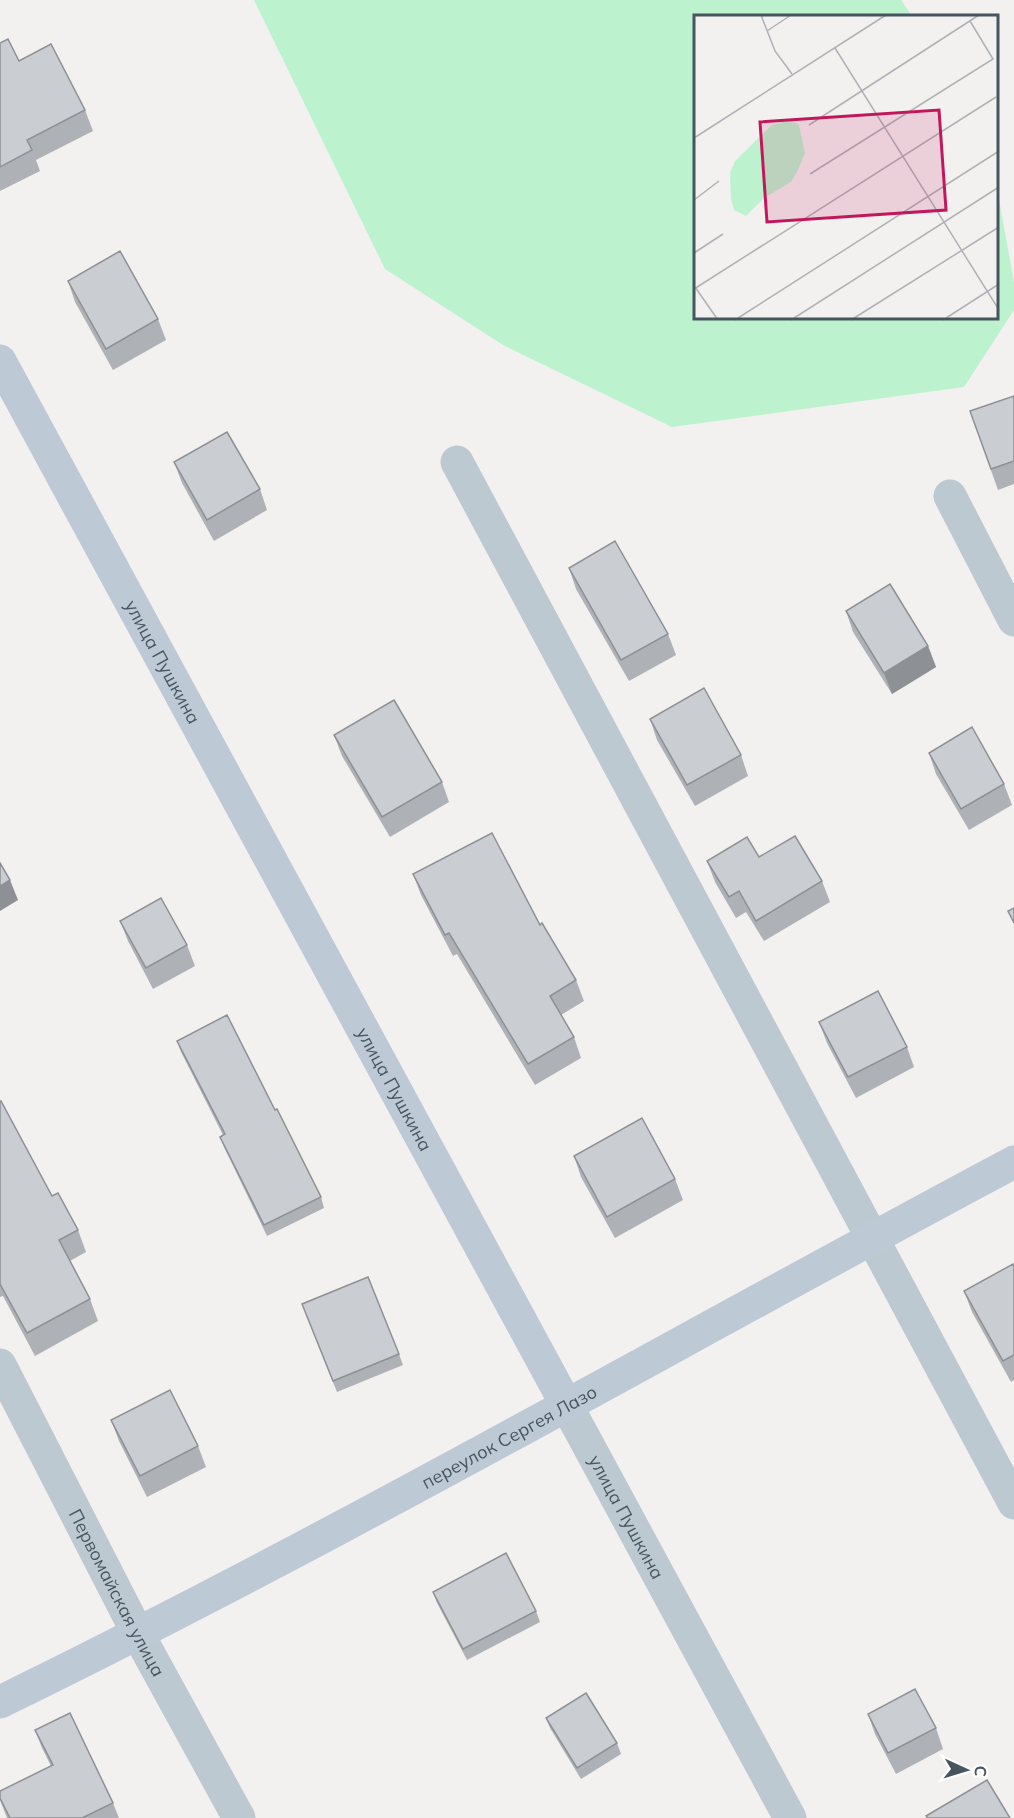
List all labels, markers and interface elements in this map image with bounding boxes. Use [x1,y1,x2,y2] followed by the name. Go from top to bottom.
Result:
[694,15,999,320] inset map
[120,596,206,728] street label: улица Пушкина
[352,1023,438,1155] street label: улица Пушкина
[417,1380,601,1494] street label: переулок Сергея Лазо
[584,1451,670,1583] street label: улица Пушкина
[64,1505,171,1680] street label: Первомайская улица
[936,1740,996,1800] north arrow
[971,1765,991,1777] text: С

